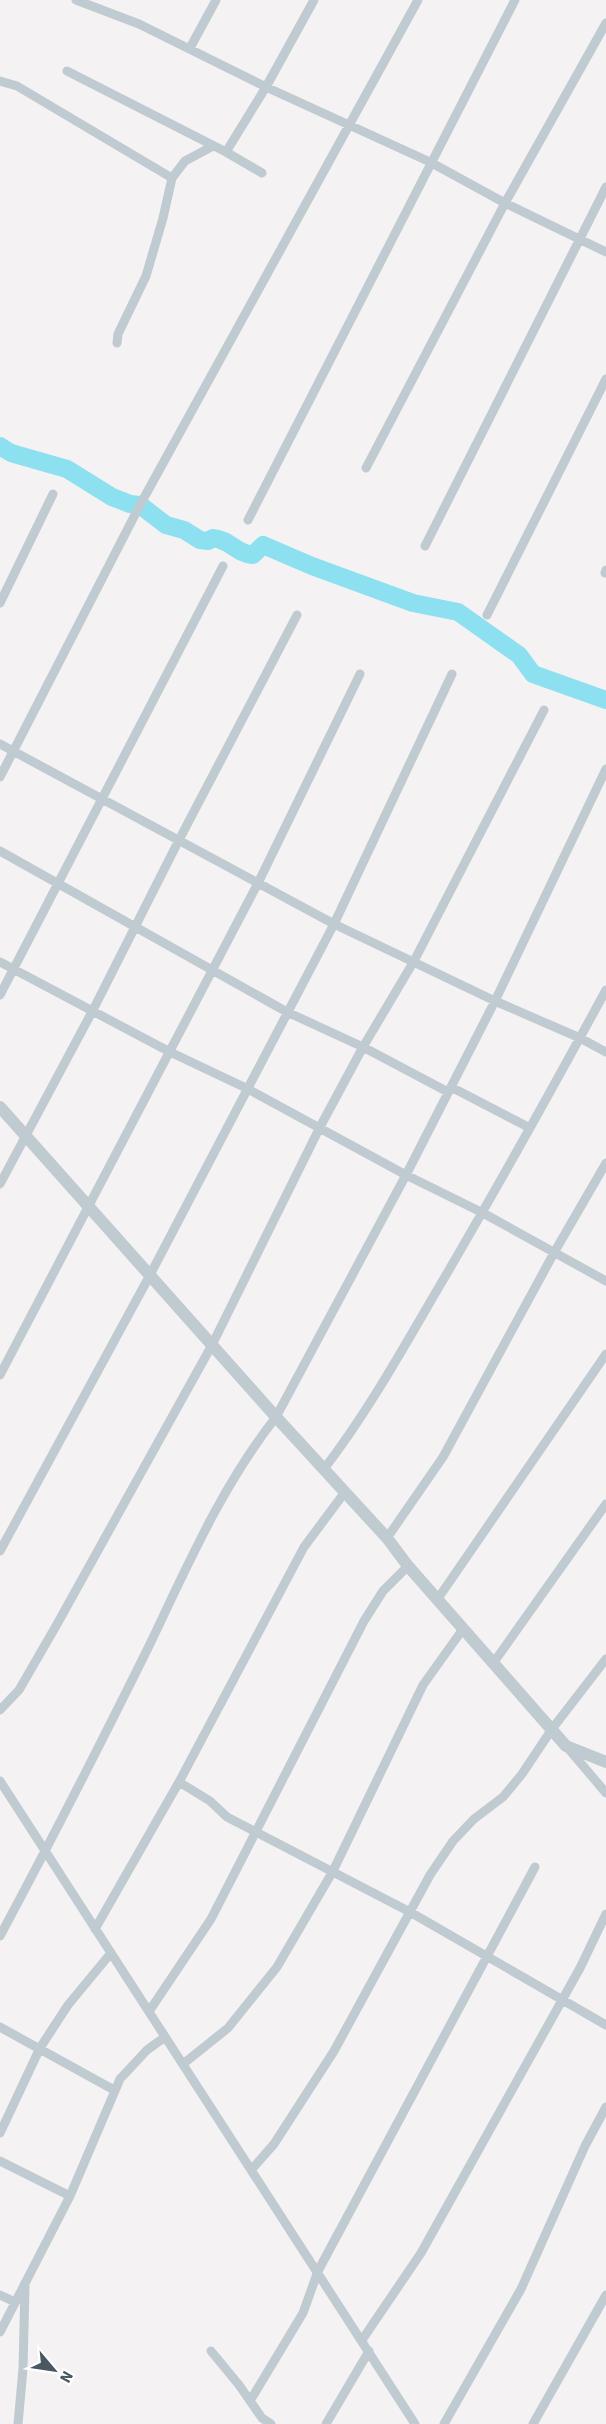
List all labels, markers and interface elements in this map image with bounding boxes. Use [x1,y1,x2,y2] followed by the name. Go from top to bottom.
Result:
[24,2340,84,2400] north arrow
[54,2367,78,2387] text: N

